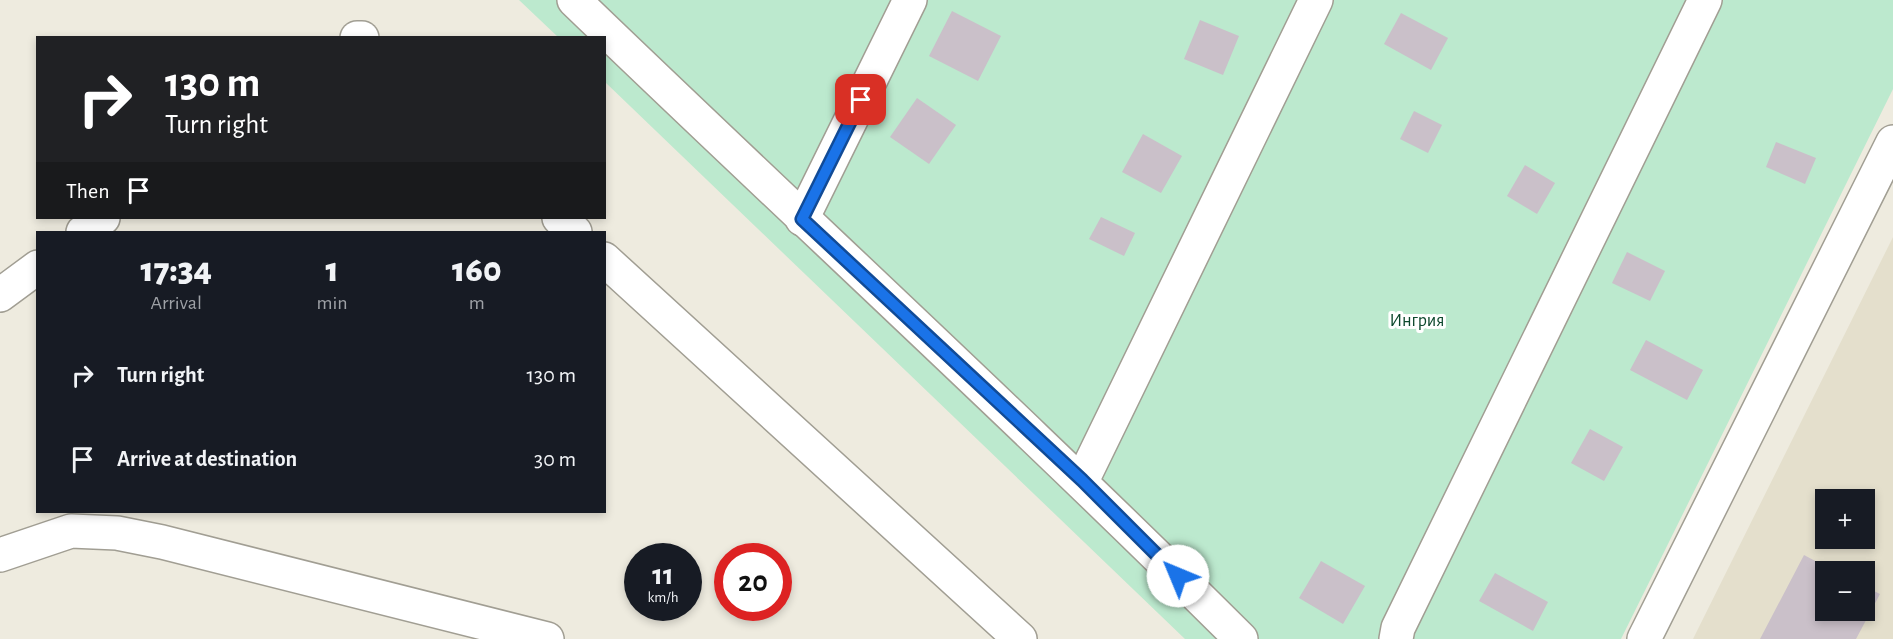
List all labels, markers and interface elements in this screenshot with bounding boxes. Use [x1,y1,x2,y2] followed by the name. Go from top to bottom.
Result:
[66,60,144,138] icon: right
[165,62,260,104] text: 130 m
[835,74,886,125] pin
[844,83,877,116] icon: arrive
[165,111,268,138] text: Turn right
[122,174,155,207] icon: arrive
[66,180,110,202] text: Then
[140,252,212,288] text: 17:34
[325,252,339,288] text: 1
[452,252,502,288] text: 160
[151,293,202,313] text: Arrival
[316,293,348,313] text: min
[469,293,485,313] text: m
[1390,312,1444,330] park label: Ингрия
[66,359,99,392] icon: right
[117,364,204,386] text: Turn right
[527,364,576,386] text: 130 m
[66,443,99,476] icon: arrive
[117,448,297,470] text: Arrive at destination
[534,448,576,470] text: 30 m
[1815,489,1875,621] map controls
[1815,489,1875,549] button: +
[714,543,792,621] speed limit sign: 20
[1146,544,1210,608] position arrow
[652,560,674,590] text: 11
[1815,561,1875,621] button: −
[648,590,678,605] text: km/h

